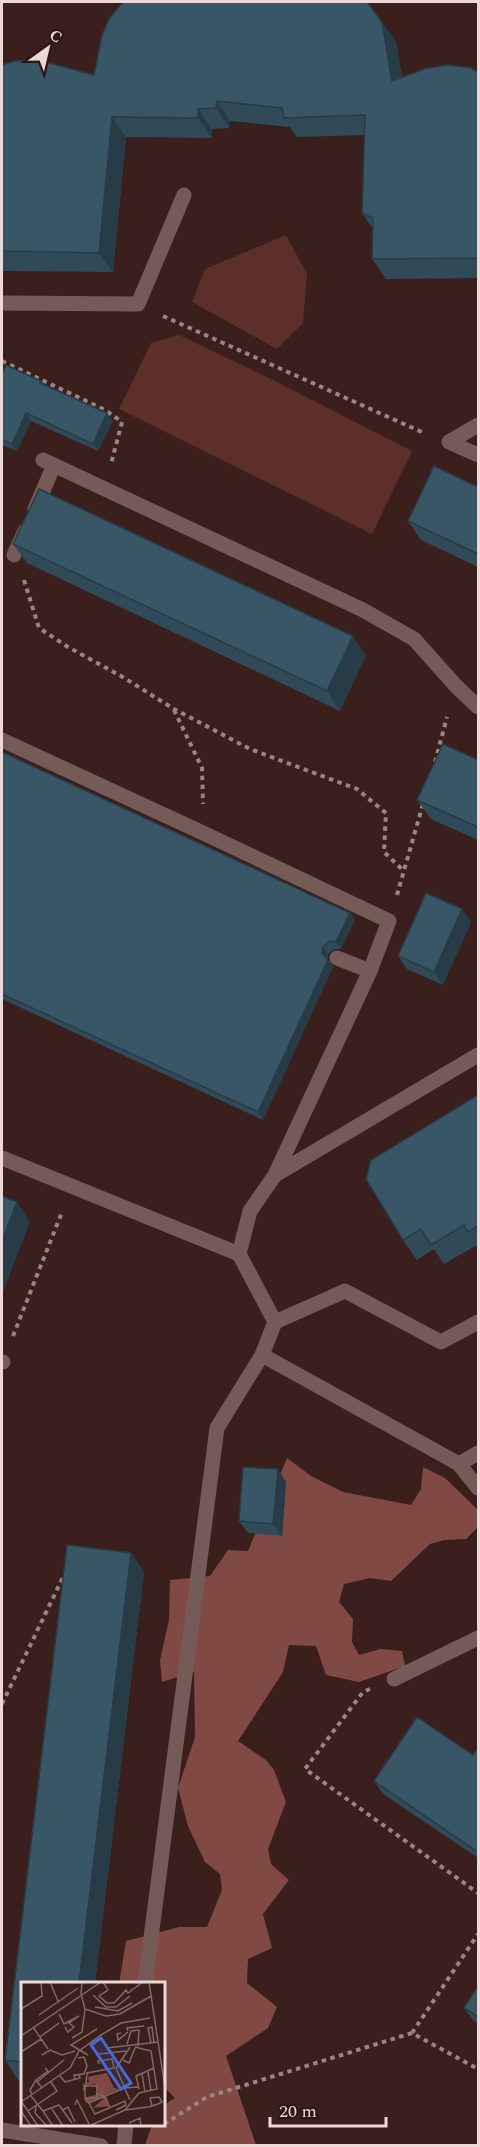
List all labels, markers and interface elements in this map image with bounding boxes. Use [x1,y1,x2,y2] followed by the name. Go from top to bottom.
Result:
[18,18,78,78] north arrow
[44,23,67,50] text: С
[21,1982,165,2126] inset map
[270,2090,386,2128] scale bar
[279,2098,317,2125] text: 20 m

